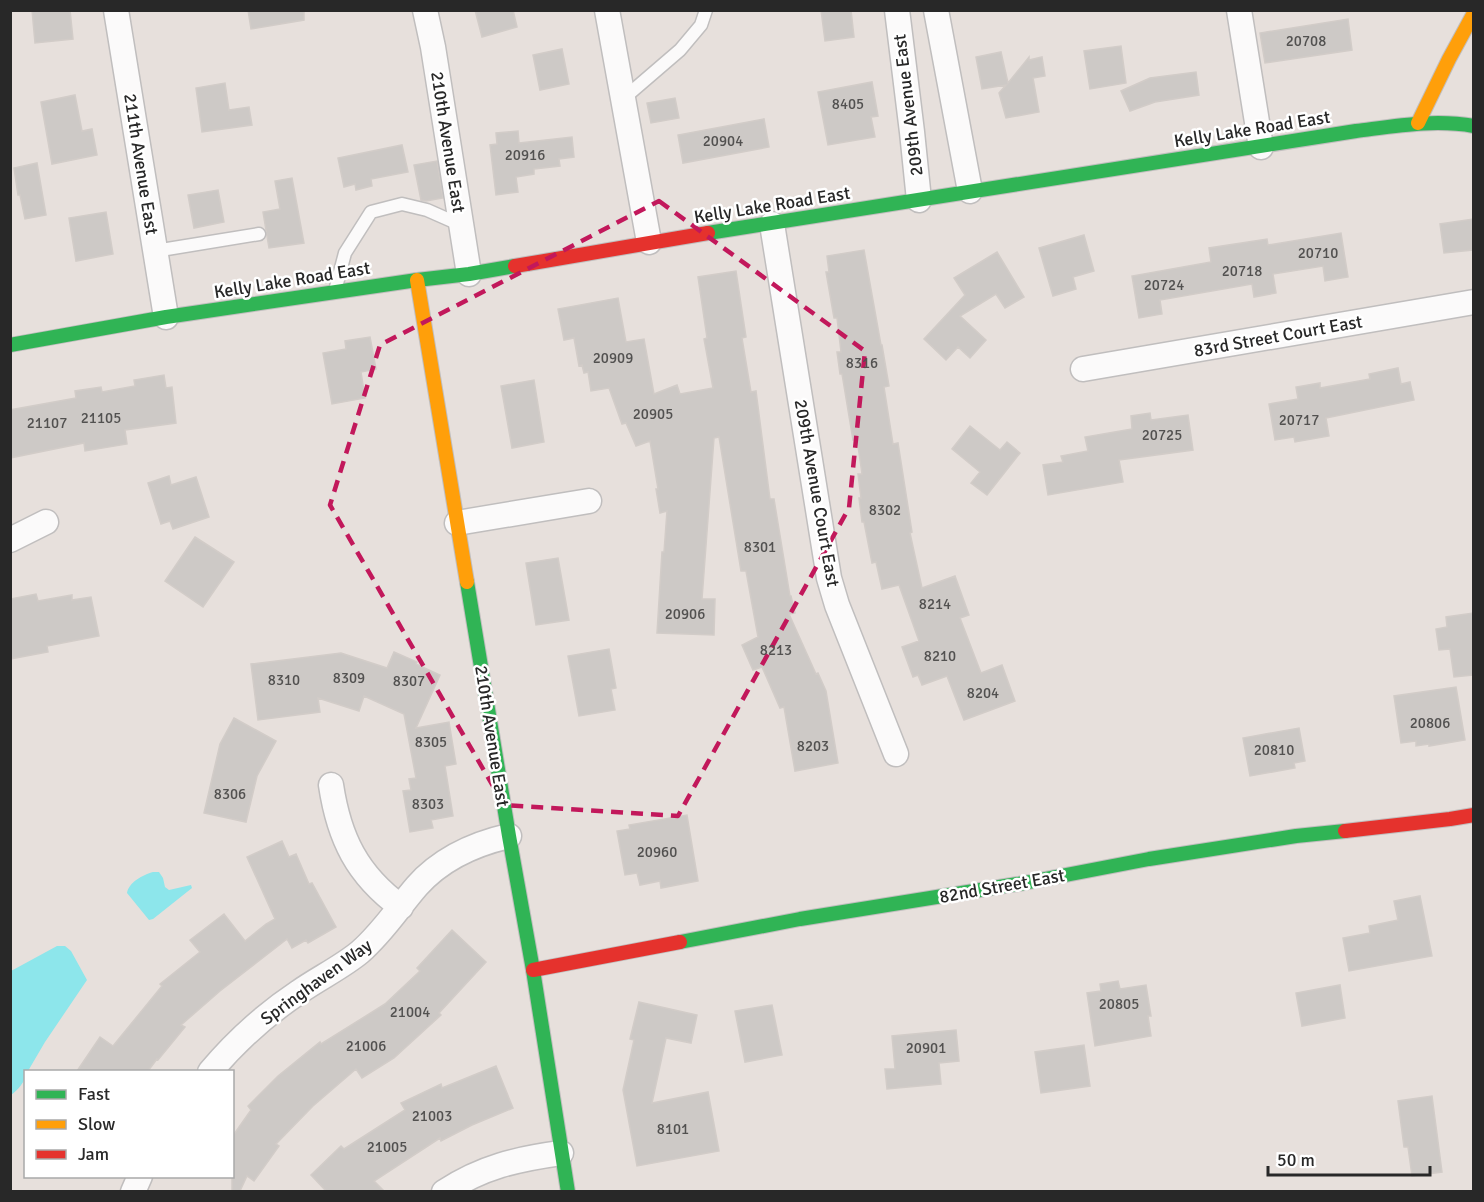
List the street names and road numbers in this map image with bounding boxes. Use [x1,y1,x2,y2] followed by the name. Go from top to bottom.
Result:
[888,33,928,177] street label: 209th Avenue East
[426,70,470,214] street label: 210th Avenue East
[119,92,163,236] street label: 211th Avenue East
[1172,106,1332,152] street label: Kelly Lake Road East
[692,182,852,228] street label: Kelly Lake Road East
[212,257,372,303] street label: Kelly Lake Road East
[1192,310,1364,362] street label: 83rd Street Court East
[790,398,844,588] street label: 209th Avenue Court East
[470,664,514,808] street label: 210th Avenue East
[938,864,1066,908] street label: 82nd Street East
[256,934,376,1030] street label: Springhaven Way

